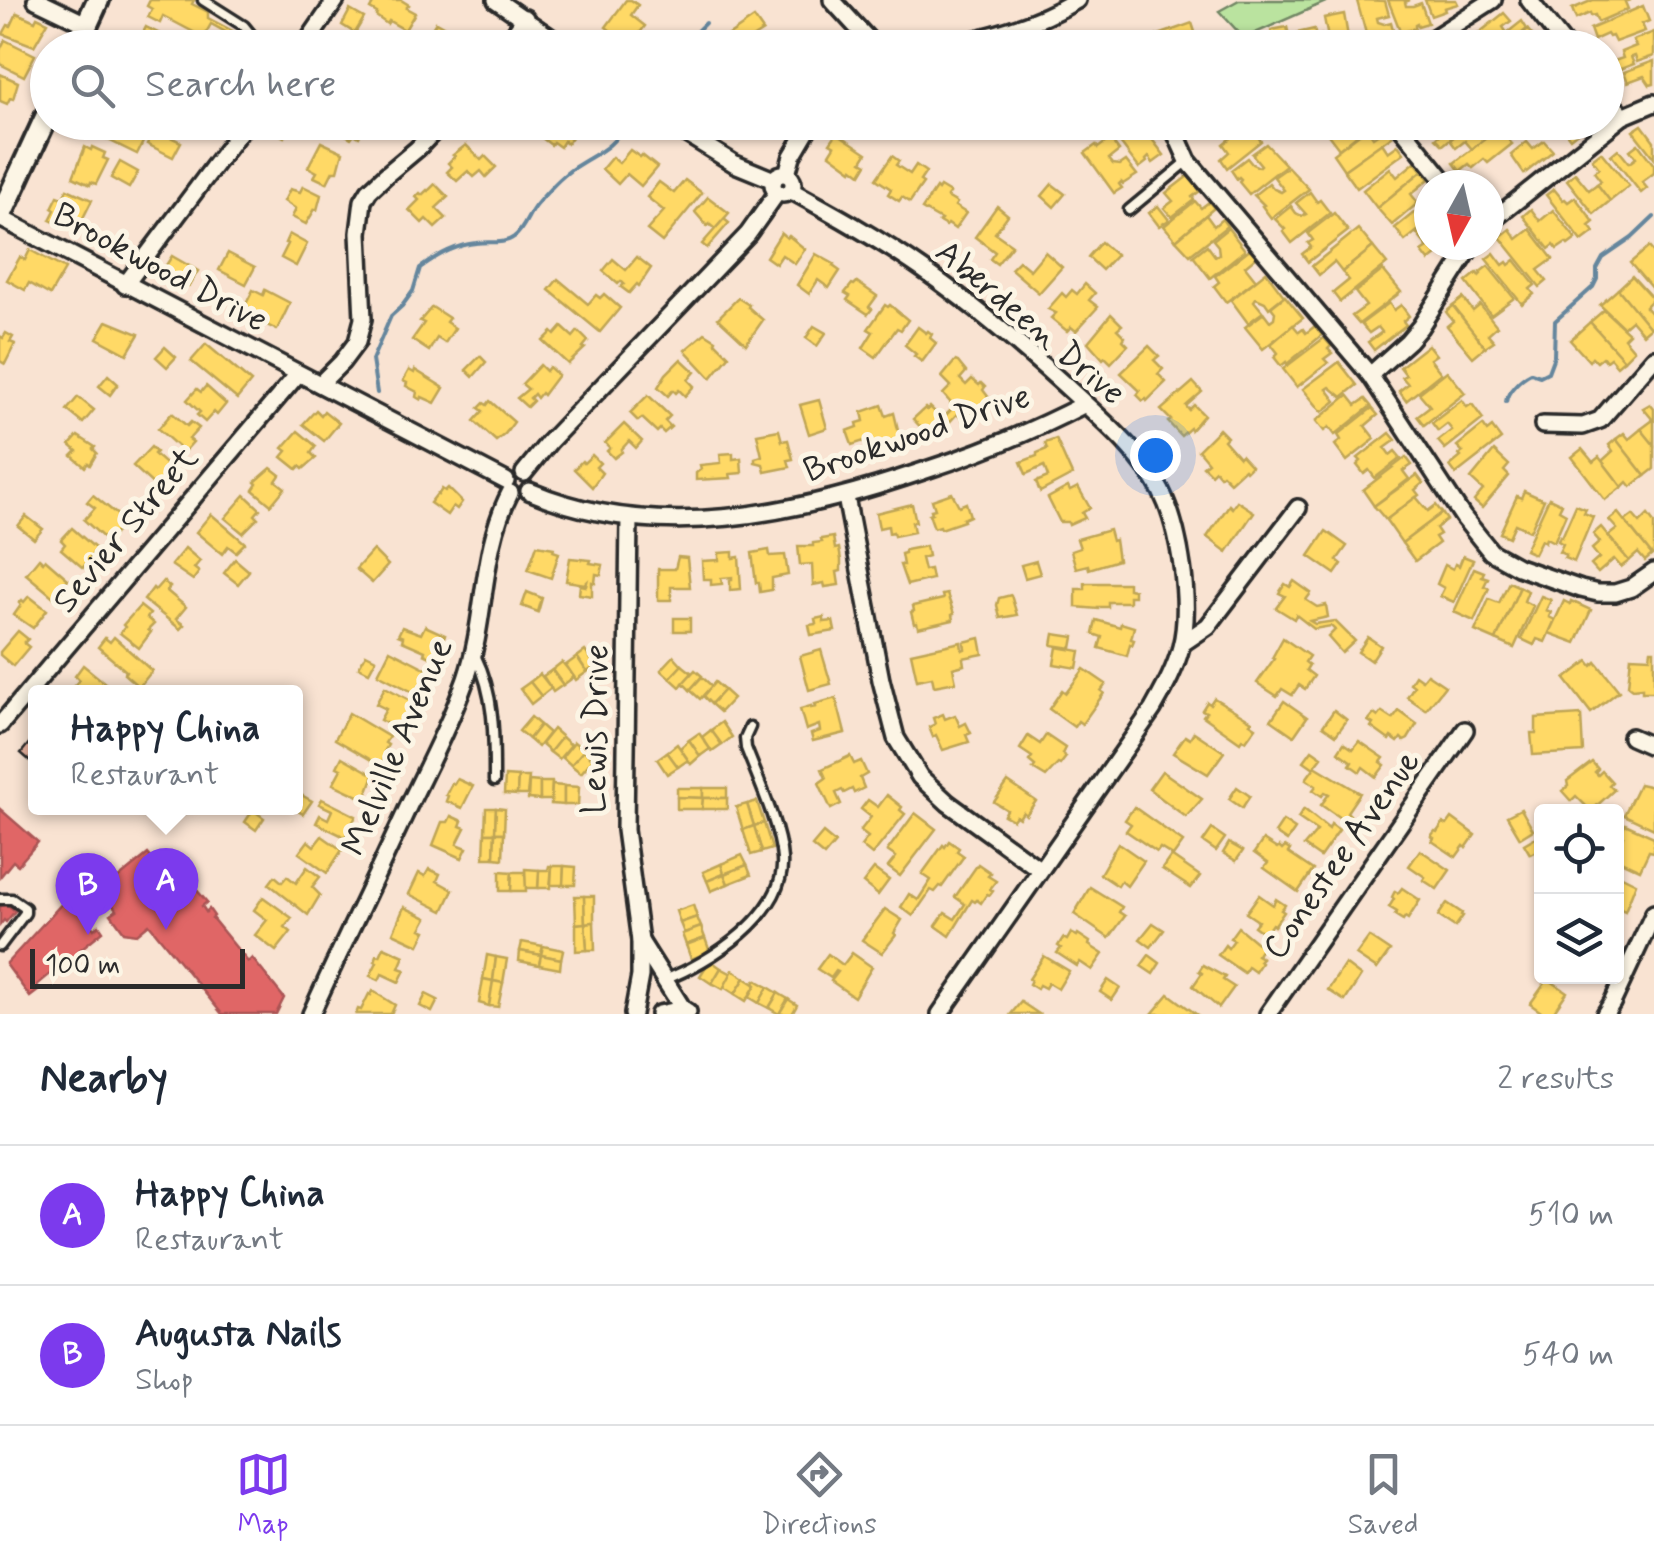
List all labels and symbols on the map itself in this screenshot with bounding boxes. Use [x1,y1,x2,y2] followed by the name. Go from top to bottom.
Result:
[1414,170,1504,260] north arrow
[45,192,275,344] street label: Brookwood Drive
[925,230,1135,416] street label: Aberdeen Drive
[797,374,1037,494] street label: Brookwood Drive
[1130,430,1181,481] your location
[43,437,210,623] street label: Sevier Street
[331,631,465,863] street label: Melville Avenue
[572,644,620,814] street label: Lewis Drive
[1253,741,1431,969] street label: Conestee Avenue
[134,848,198,930] pin: A
[56,852,120,935] pin: B
[30,944,245,988] scale bar

